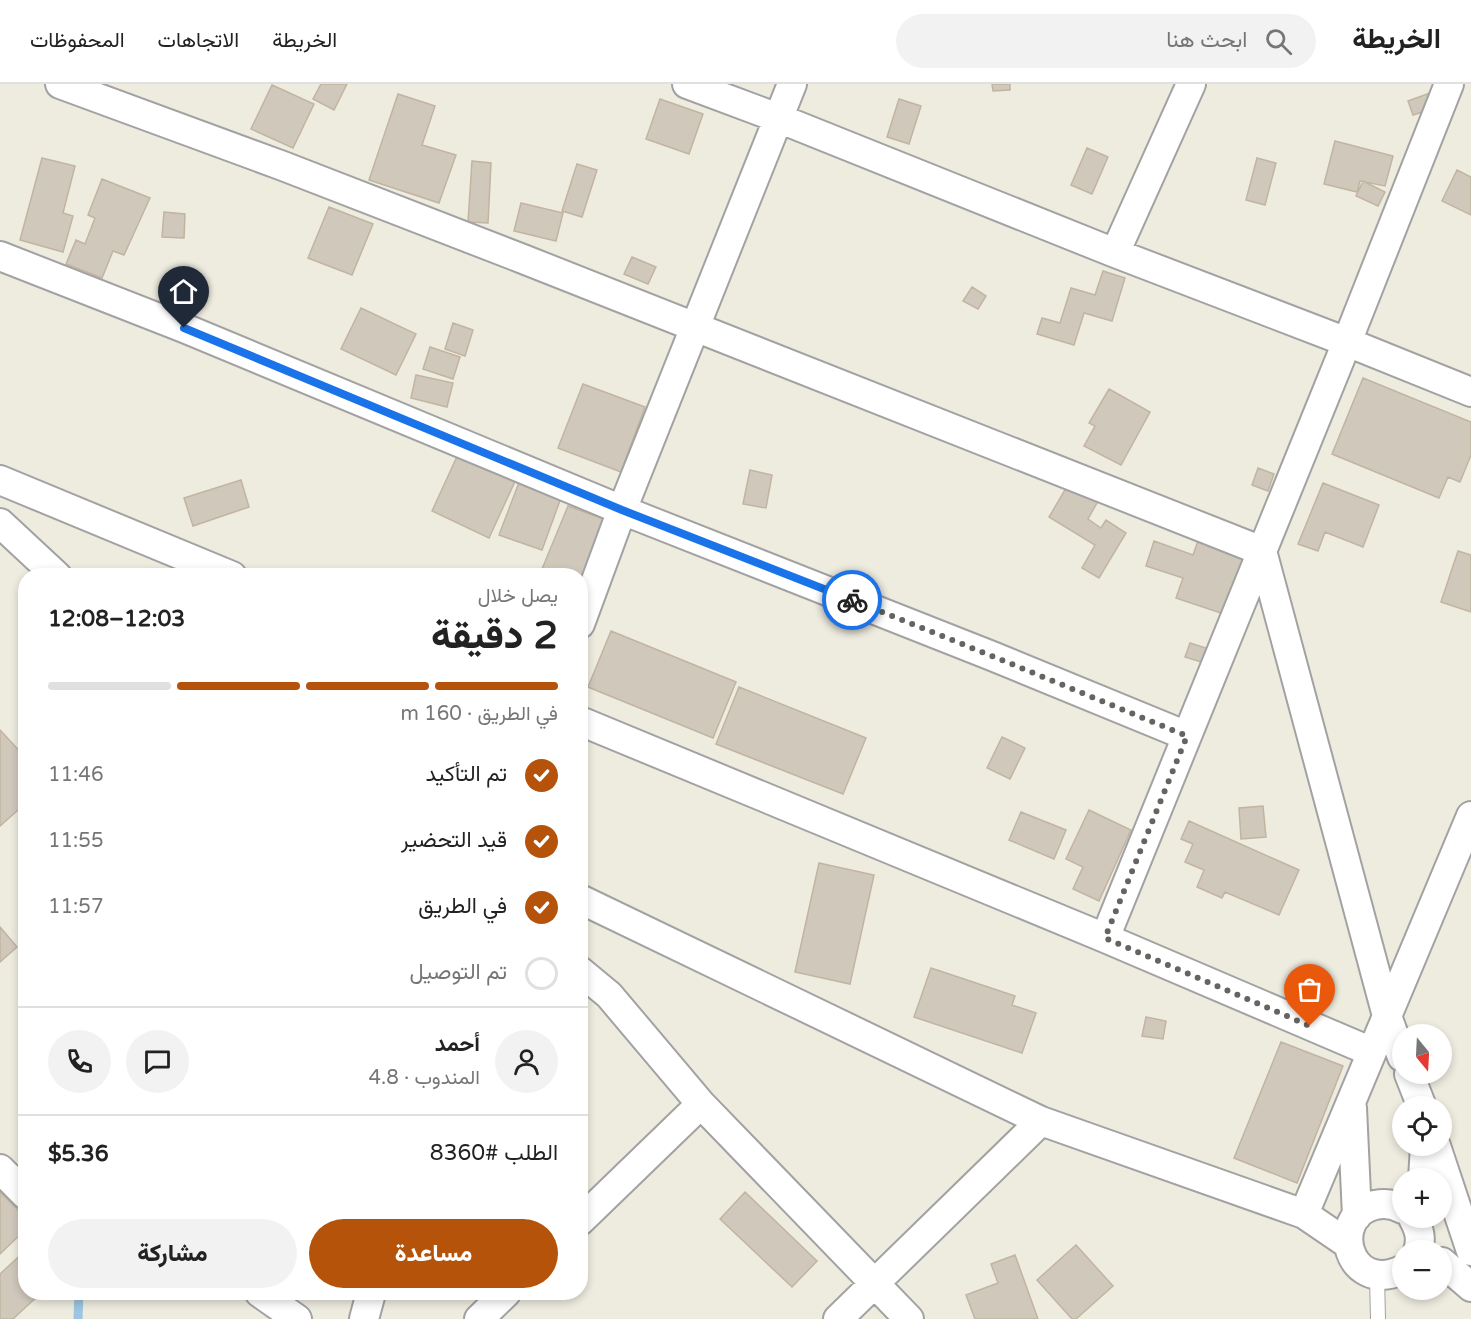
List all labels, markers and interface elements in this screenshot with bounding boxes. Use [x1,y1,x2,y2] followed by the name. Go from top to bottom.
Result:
[896,14,1316,68] search box
[1352,22,1441,56] text: الخريطة
[1262,25,1295,58] icon: search
[1166,27,1247,53] text: ابحث هنا
[30,28,125,53] text: المحفوظات
[158,28,239,53] text: الاتجاهات
[272,28,337,53] text: الخريطة
[158,266,209,328] pin
[167,275,200,308] icon: home
[822,570,882,630] courier
[478,584,558,608] text: يصل خلال
[836,584,869,617] icon: bike
[48,606,185,632] text: 12:03–12:08
[431,612,558,659] text: 2 دقيقة
[401,702,558,726] text: في الطريق · 160 m
[525,759,558,792] icon: check
[426,761,507,787] text: تم التأكيد
[48,763,103,787] text: 11:46
[525,825,558,858] icon: check
[401,827,507,853] text: قيد التحضير
[48,829,103,853] text: 11:55
[525,891,558,924] icon: check
[418,893,507,919] text: في الطريق
[48,895,103,919] text: 11:57
[410,959,507,985] text: تم التوصيل
[1284,964,1335,1026] pin
[1293,973,1326,1006] icon: bag
[1392,1024,1452,1084] north arrow
[1392,1024,1452,1300] map controls
[48,1030,111,1093] button: phone
[126,1030,189,1093] button: chat
[495,1030,558,1093] button: person
[435,1031,480,1057] text: أحمد
[369,1066,480,1090] text: المندوب · 4.8
[1392,1096,1452,1156] button: locate
[430,1140,558,1166] text: الطلب #8360
[48,1141,109,1167] text: $5.36
[1392,1168,1452,1228] button: +
[48,1219,297,1288] button: مشاركة
[309,1219,558,1288] button: مساعدة
[1392,1240,1452,1300] button: −

